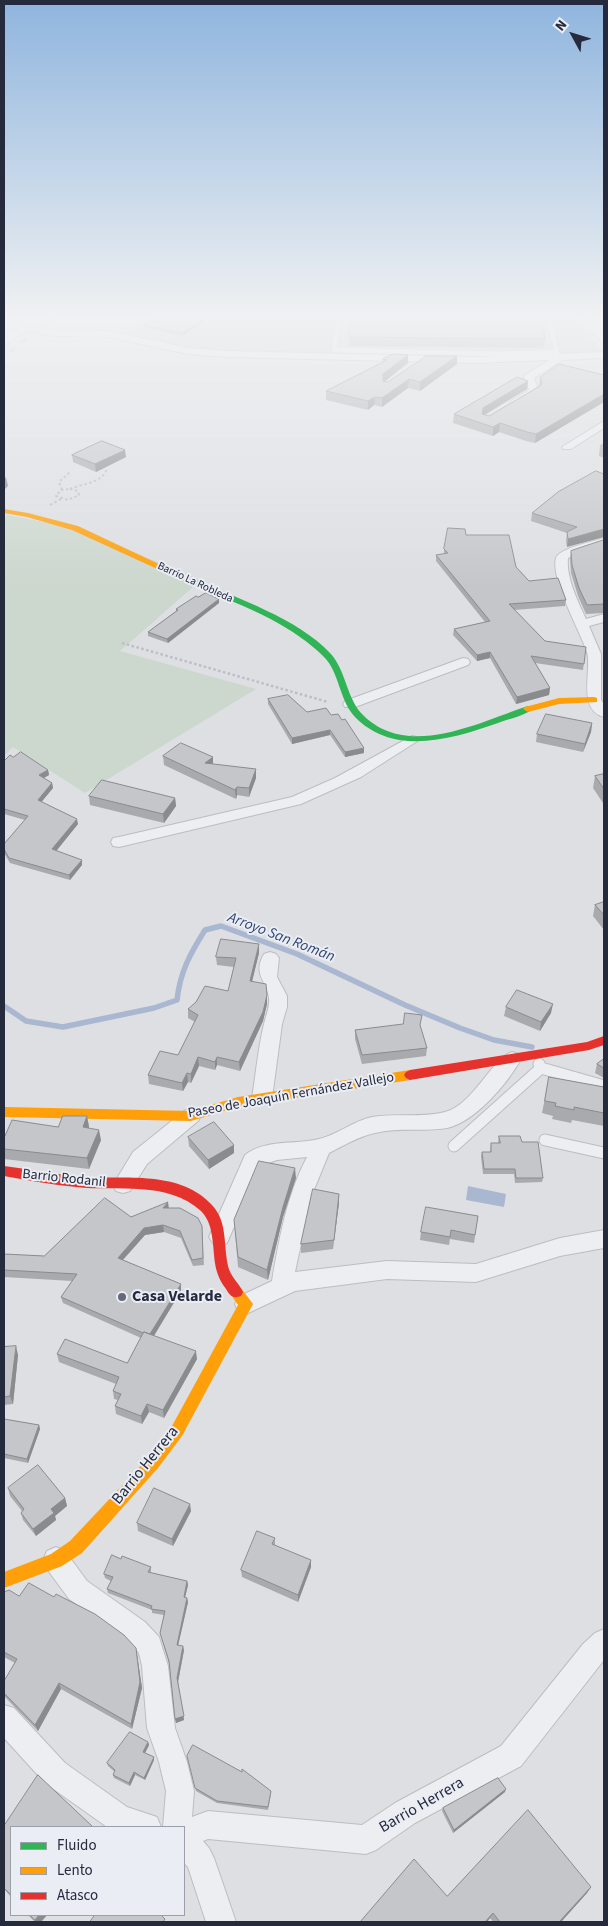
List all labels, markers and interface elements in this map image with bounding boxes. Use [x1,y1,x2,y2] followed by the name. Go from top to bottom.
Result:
[548,10,598,60] north arrow
[551,16,572,35] text: N
[155,560,235,606] street label: Barrio La Robleda
[225,909,337,967] water label: Arroyo San Román
[187,1070,395,1122] street label: Paseo de Joaquín Fernández Vallejo
[21,1166,107,1192] street label: Barrio Rodanil
[132,1287,222,1307] place label: Casa Velarde
[116,1291,128,1303] marker: Casa Velarde
[109,1423,183,1509] street label: Barrio Herrera
[376,1774,468,1838] street label: Barrio Herrera
[10,1826,185,1916] legend
[57,1835,97,1856] text: Fluido
[57,1860,93,1881] text: Lento
[57,1885,98,1906] text: Atasco

